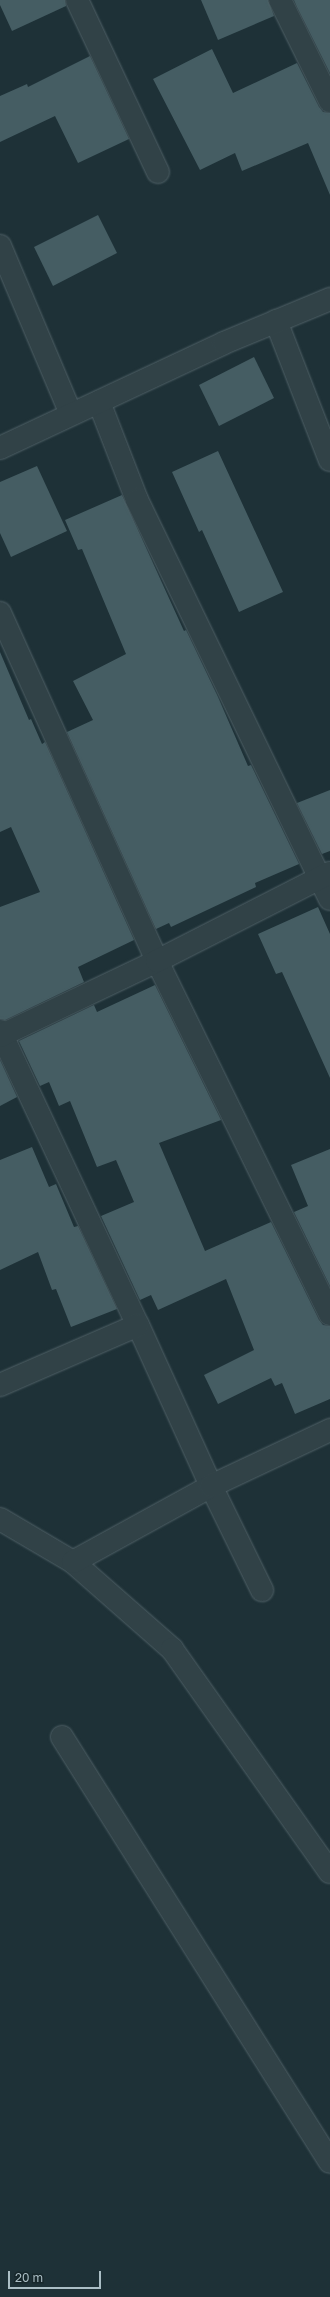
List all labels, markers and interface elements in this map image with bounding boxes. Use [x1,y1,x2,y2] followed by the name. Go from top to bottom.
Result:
[10,2263,103,2289] scale bar
[15,2270,43,2285] text: 20 m

